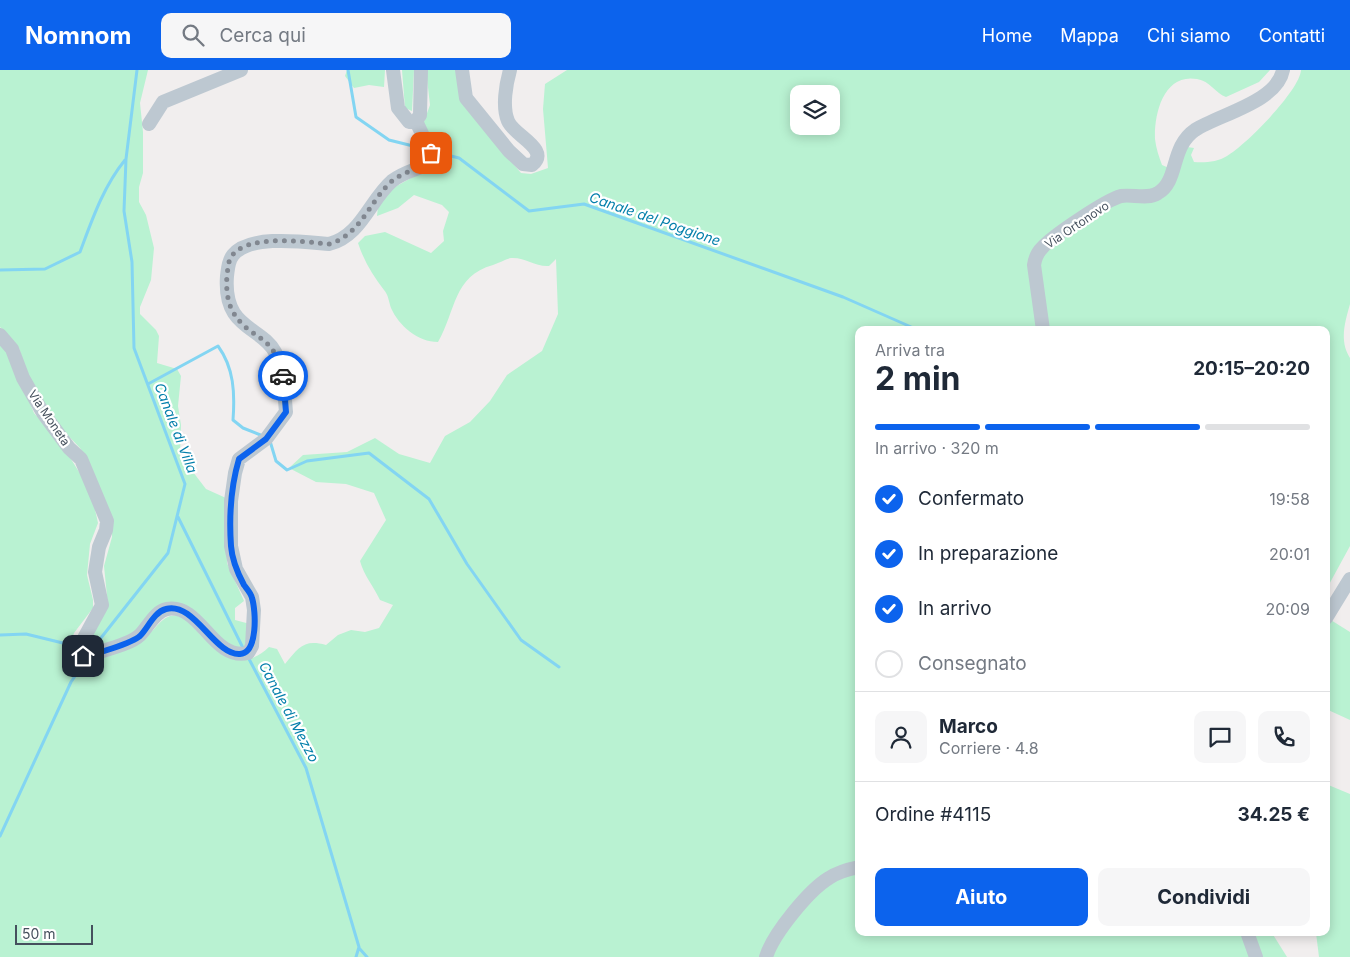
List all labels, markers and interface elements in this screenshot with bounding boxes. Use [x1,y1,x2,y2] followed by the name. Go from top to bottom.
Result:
[161,13,511,58] search box
[25,21,131,50] text: Nomnom
[179,21,207,49] icon: search
[219,24,306,47] text: Cerca qui
[982,25,1032,46] text: Home
[1060,25,1119,46] text: Mappa
[1147,25,1231,46] text: Chi siamo
[1259,25,1325,46] text: Contatti
[790,85,840,135] map controls
[790,85,840,135] button: layers
[410,132,452,174] pin
[417,139,445,167] icon: bag
[587,188,723,249] water label: Canale del Poggione
[1042,198,1112,251] street label: Via Ortonovo
[875,340,945,360] text: Arriva tra
[258,351,308,401] courier
[1193,357,1310,380] text: 20:15–20:20
[875,359,961,398] text: 2 min
[269,362,297,390] icon: car
[151,380,202,476] water label: Canale di Villa
[25,387,74,449] street label: Via Moneta
[875,438,999,458] text: In arrivo · 320 m
[875,485,903,513] icon: check
[918,487,1024,510] text: Confermato
[1269,489,1310,509] text: 19:58
[875,540,903,568] icon: check
[918,542,1058,565] text: In preparazione
[1269,544,1310,564] text: 20:01
[875,595,903,623] icon: check
[918,597,992,620] text: In arrivo
[1266,599,1310,619] text: 20:09
[62,635,104,677] pin
[69,642,97,670] icon: home
[918,652,1027,675] text: Consegnato
[256,659,323,765] water label: Canale di Mezzo
[875,711,927,763] button: person
[1194,711,1246,763] button: chat
[1258,711,1310,763] button: phone
[939,715,998,738] text: Marco
[939,738,1039,758] text: Corriere · 4.8
[875,803,991,826] text: Ordine #4115
[1238,803,1310,826] text: 34.25 €
[875,868,1088,926] button: Aiuto
[1098,868,1310,926] button: Condividi
[15,922,92,945] scale bar
[22,925,56,942] text: 50 m

